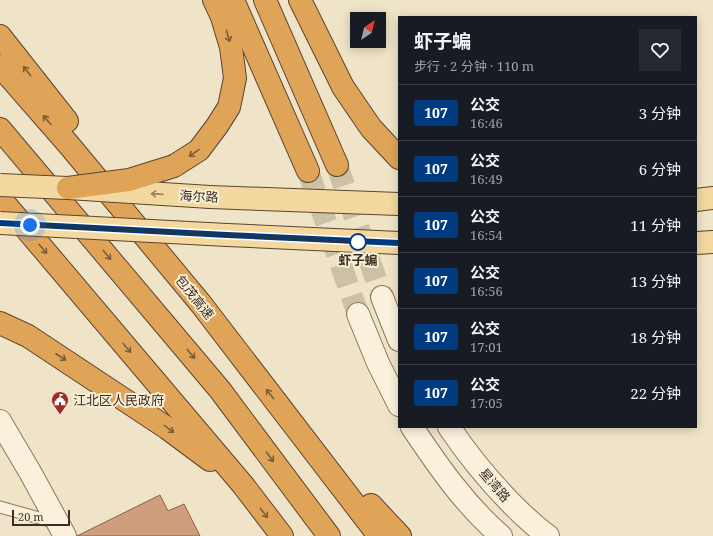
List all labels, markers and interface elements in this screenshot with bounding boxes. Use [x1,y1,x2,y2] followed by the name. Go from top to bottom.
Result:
[350,12,386,48] north arrow
[350,12,386,48] map controls
[414,28,471,54] text: 虾子蝙
[639,29,681,71] button: heart
[225,30,232,43] one-way arrow
[414,57,534,75] text: 步行 · 2 分钟 · 110 m
[23,66,31,77] one-way arrow
[470,94,500,114] text: 公交
[424,103,448,122] text: 107
[639,103,681,123] text: 3 分钟
[42,114,51,125] one-way arrow
[470,114,503,132] text: 16:46
[189,149,200,157] one-way arrow
[470,150,500,170] text: 公交
[424,159,448,178] text: 107
[639,159,681,179] text: 6 分钟
[470,170,503,188] text: 16:49
[179,186,219,206] street label: 海尔路
[151,190,164,197] one-way arrow
[470,206,500,226] text: 公交
[20,215,40,235] your location
[424,215,448,234] text: 107
[630,215,681,235] text: 11 分钟
[470,226,503,244] text: 16:54
[349,233,367,251] marker: 虾子蝙
[39,244,48,254] one-way arrow
[103,249,112,260] one-way arrow
[338,251,378,269] place label: 虾子蝙
[470,262,500,282] text: 公交
[172,271,218,323] street label: 包茂高速
[424,271,448,290] text: 107
[630,271,681,291] text: 13 分钟
[470,282,503,300] text: 16:56
[470,318,500,338] text: 公交
[424,327,448,346] text: 107
[630,327,681,347] text: 18 分钟
[470,338,503,356] text: 17:01
[123,343,132,354] one-way arrow
[186,349,195,360] one-way arrow
[55,353,66,362] one-way arrow
[470,374,500,394] text: 公交
[424,383,448,402] text: 107
[630,383,681,403] text: 22 分钟
[266,389,274,400] one-way arrow
[50,390,70,415] public building icon: 江北区人民政府
[73,391,164,409] place label: 江北区人民政府
[470,394,503,412] text: 17:05
[163,425,174,433] one-way arrow
[266,451,274,462] one-way arrow
[475,464,515,506] street label: 星湾路
[260,507,268,518] one-way arrow
[12,508,70,527] scale bar
[18,509,44,524] text: 20 m

